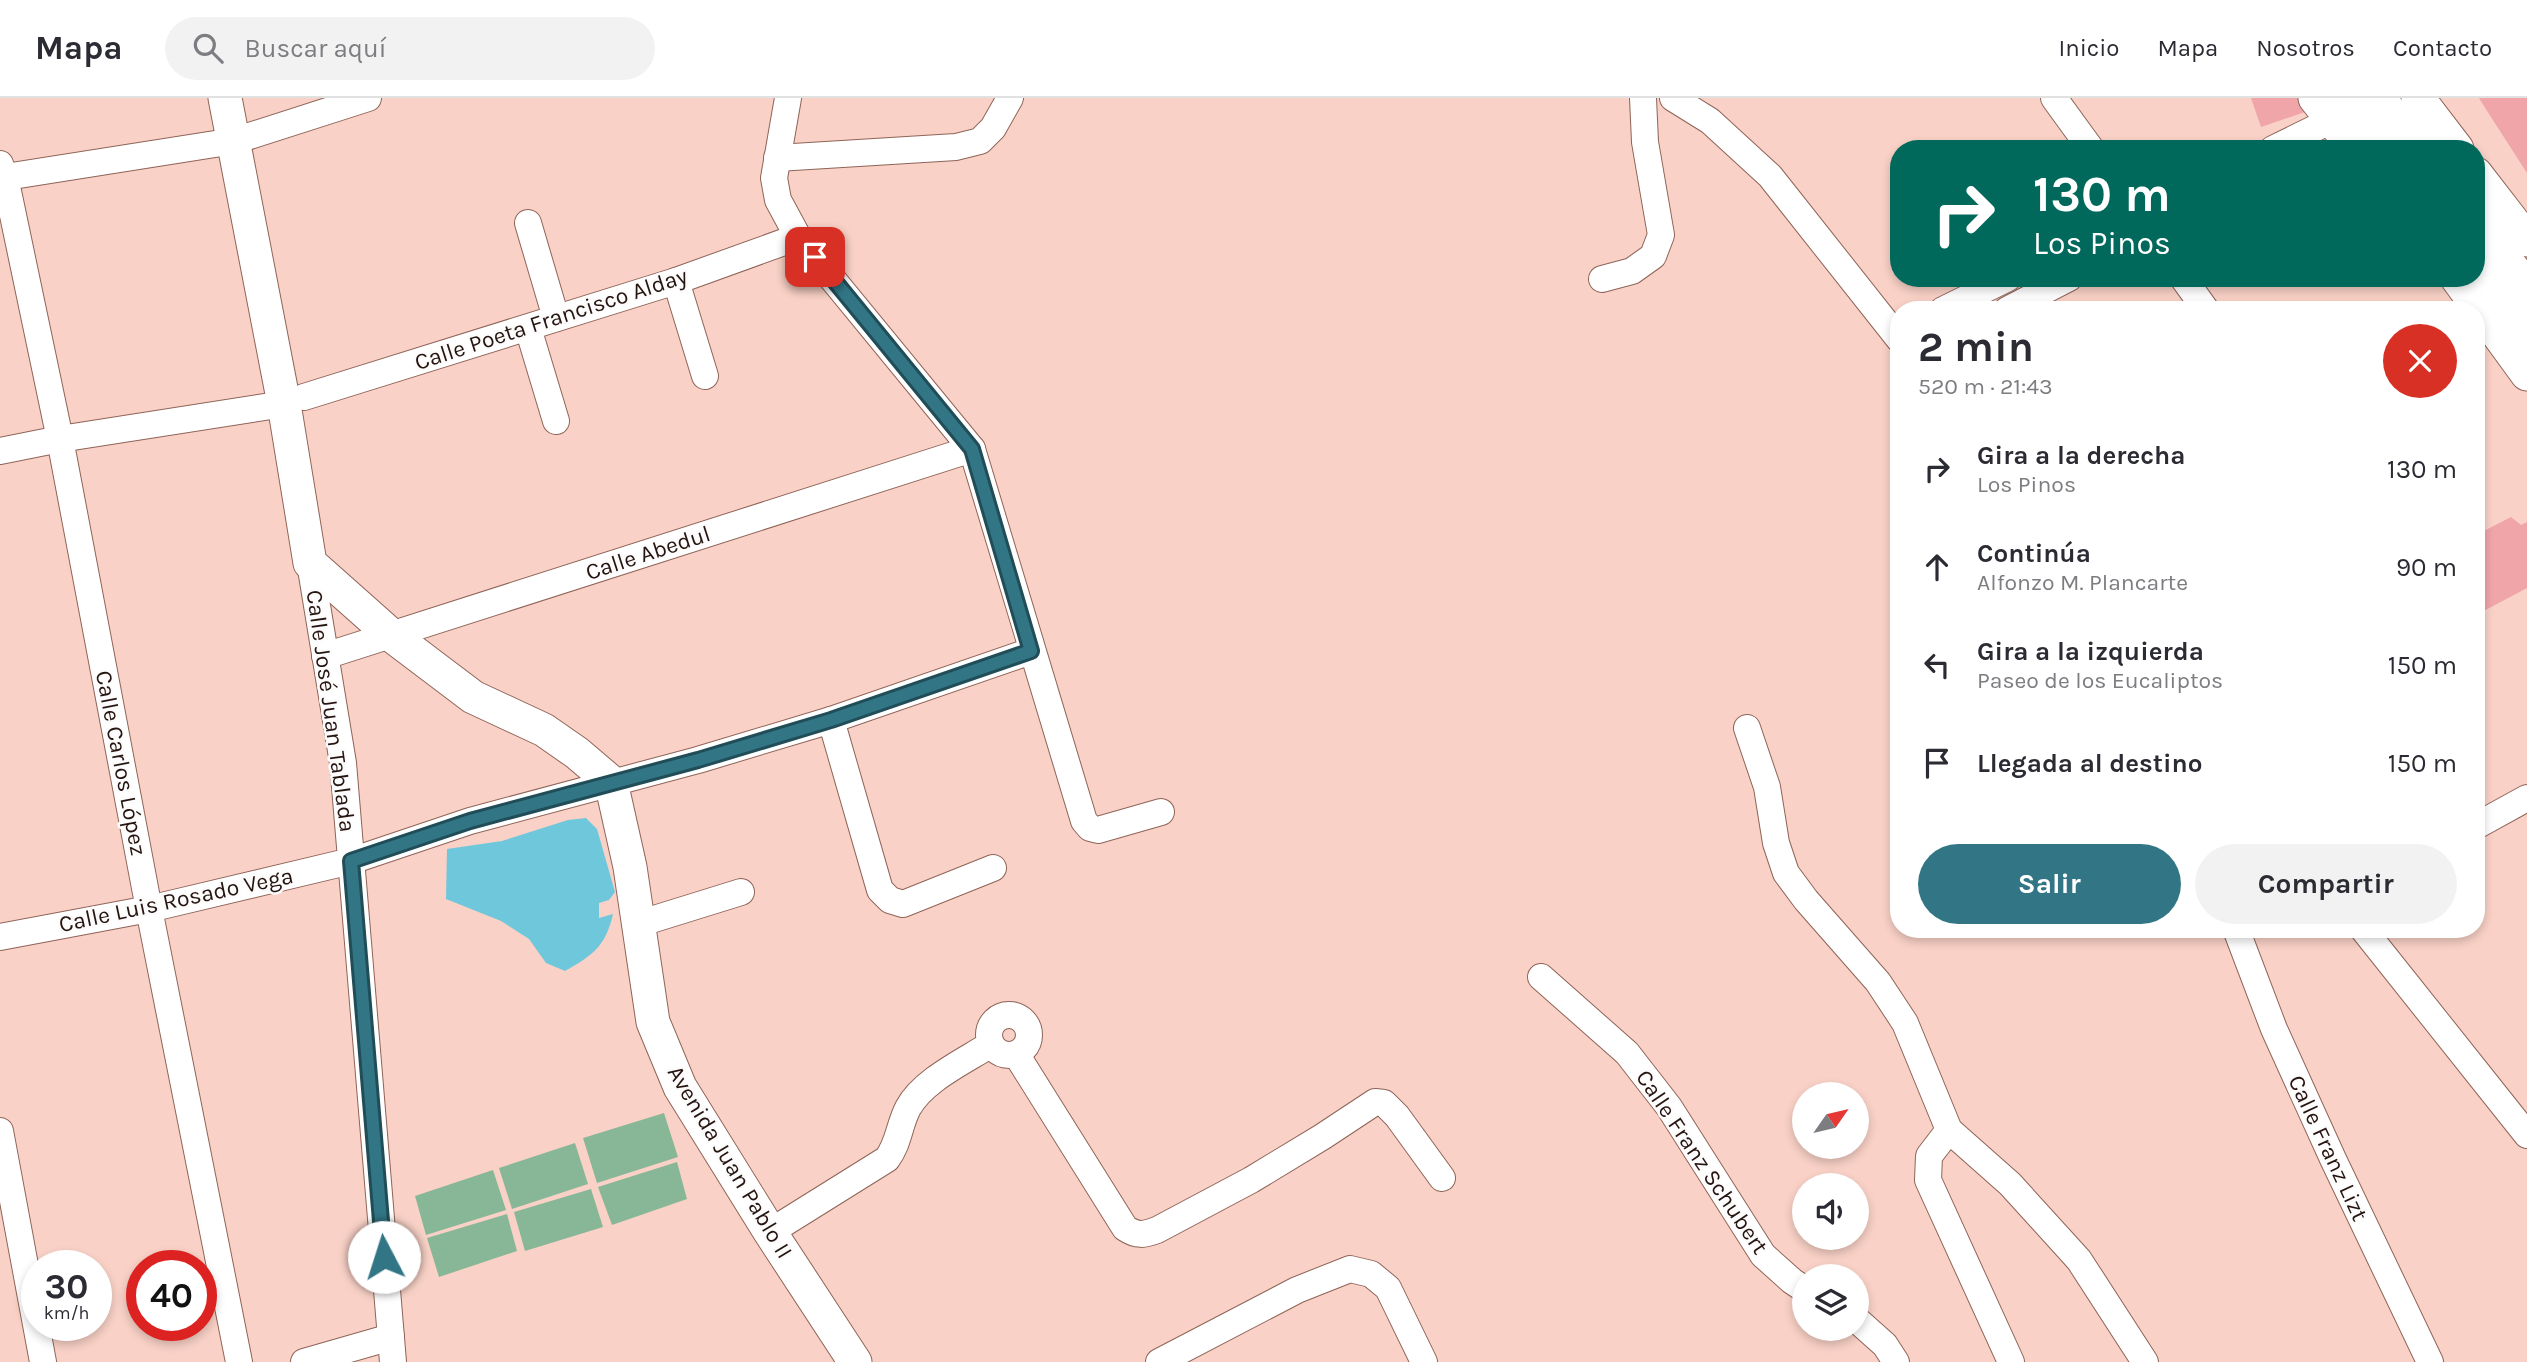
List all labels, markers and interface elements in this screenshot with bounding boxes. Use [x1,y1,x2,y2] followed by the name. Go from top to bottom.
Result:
[165,17,655,80] search box
[35,29,123,67] text: Mapa
[189,29,227,67] icon: search
[245,33,386,64] text: Buscar aquí
[2058,34,2119,62] text: Inicio
[2157,34,2218,62] text: Mapa
[2256,34,2355,62] text: Nosotros
[2393,34,2492,62] text: Contacto
[2033,166,2171,223] text: 130 m
[1918,168,2009,259] icon: right
[2033,225,2171,262] text: Los Pinos
[785,227,845,287] pin
[796,238,834,276] icon: arrive
[411,262,691,376] street label: Calle Poeta Francisco Alday
[1918,322,2034,372] text: 2 min
[2383,324,2457,398] button: close
[1918,373,2053,400] text: 520 m · 21:43
[1977,440,2186,471] text: Gira a la derecha
[1918,450,1956,488] icon: right
[2387,454,2457,485] text: 130 m
[1977,471,2076,498] text: Los Pinos
[582,520,714,586] street label: Calle Abedul
[1977,538,2091,569] text: Continúa
[1918,548,1956,586] icon: ahead
[2396,552,2457,583] text: 90 m
[1977,569,2188,596] text: Alfonzo M. Plancarte
[301,588,361,834] street label: Calle José Juan Tablada
[1977,636,2204,667] text: Gira a la izquierda
[1918,646,1956,684] icon: left
[2388,650,2457,681] text: 150 m
[1977,667,2223,694] text: Paseo de los Eucaliptos
[90,668,152,858] street label: Calle Carlos López
[1918,744,1956,782] icon: arrive
[1977,748,2203,779] text: Llegada al destino
[2388,748,2457,779] text: 150 m
[1918,844,2181,924] button: Salir
[2195,844,2457,924] button: Compartir
[56,862,296,938] street label: Calle Luis Rosado Vega
[662,1061,798,1263] street label: Avenida Juan Pablo II
[1630,1065,1774,1259] street label: Calle Franz Schubert
[2283,1071,2374,1225] street label: Calle Franz Lizt
[1792,1082,1869,1158] north arrow
[1792,1082,1869,1341] map controls
[1792,1173,1869,1250] button: sound
[347,1220,421,1294] position arrow
[126,1250,217,1341] speed limit sign: 40
[1792,1264,1869,1341] button: layers
[45,1266,88,1307] text: 30
[44,1302,89,1324] text: km/h

